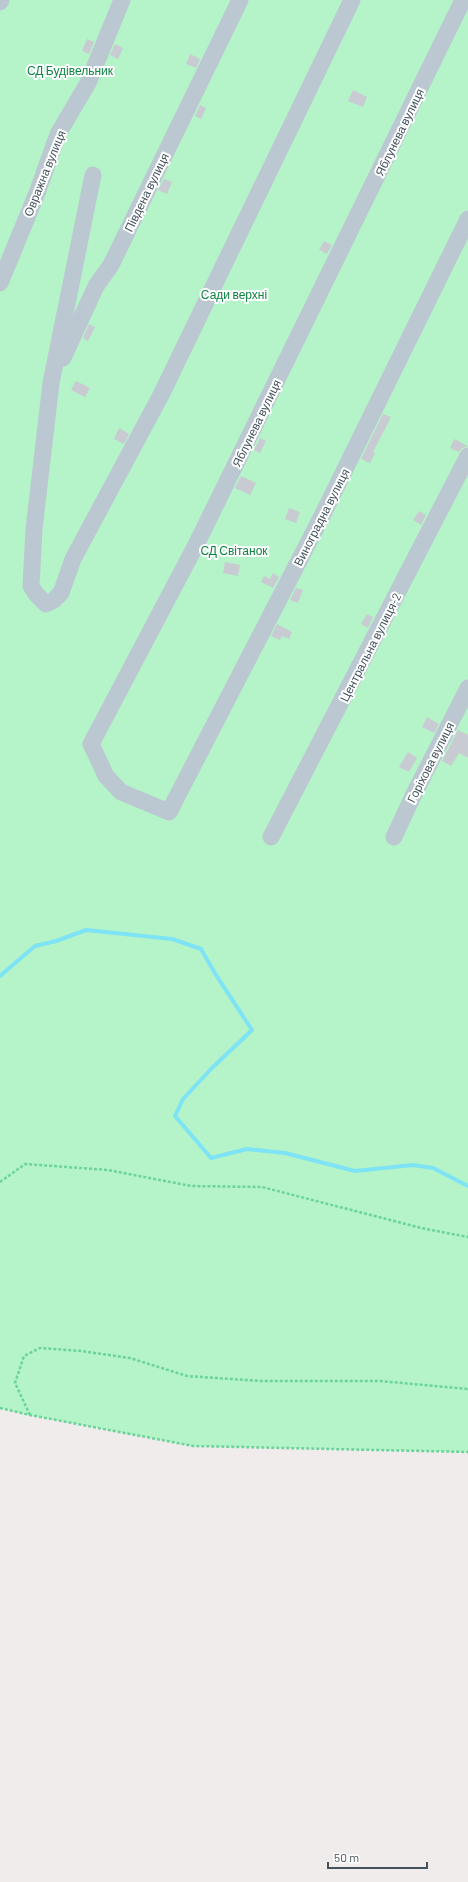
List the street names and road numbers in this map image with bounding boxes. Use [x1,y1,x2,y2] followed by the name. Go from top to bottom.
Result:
[372,86,427,178] street label: Яблунева вулиця
[20,128,69,219] street label: Овражна вулиця
[121,150,172,234] street label: Південа вулиця
[229,377,284,469] street label: Яблунева вулиця
[290,466,352,568] street label: Виноградна вулиця
[337,590,404,704] street label: Центральна вулиця-2
[404,719,457,805] street label: Горіхова вулиця

